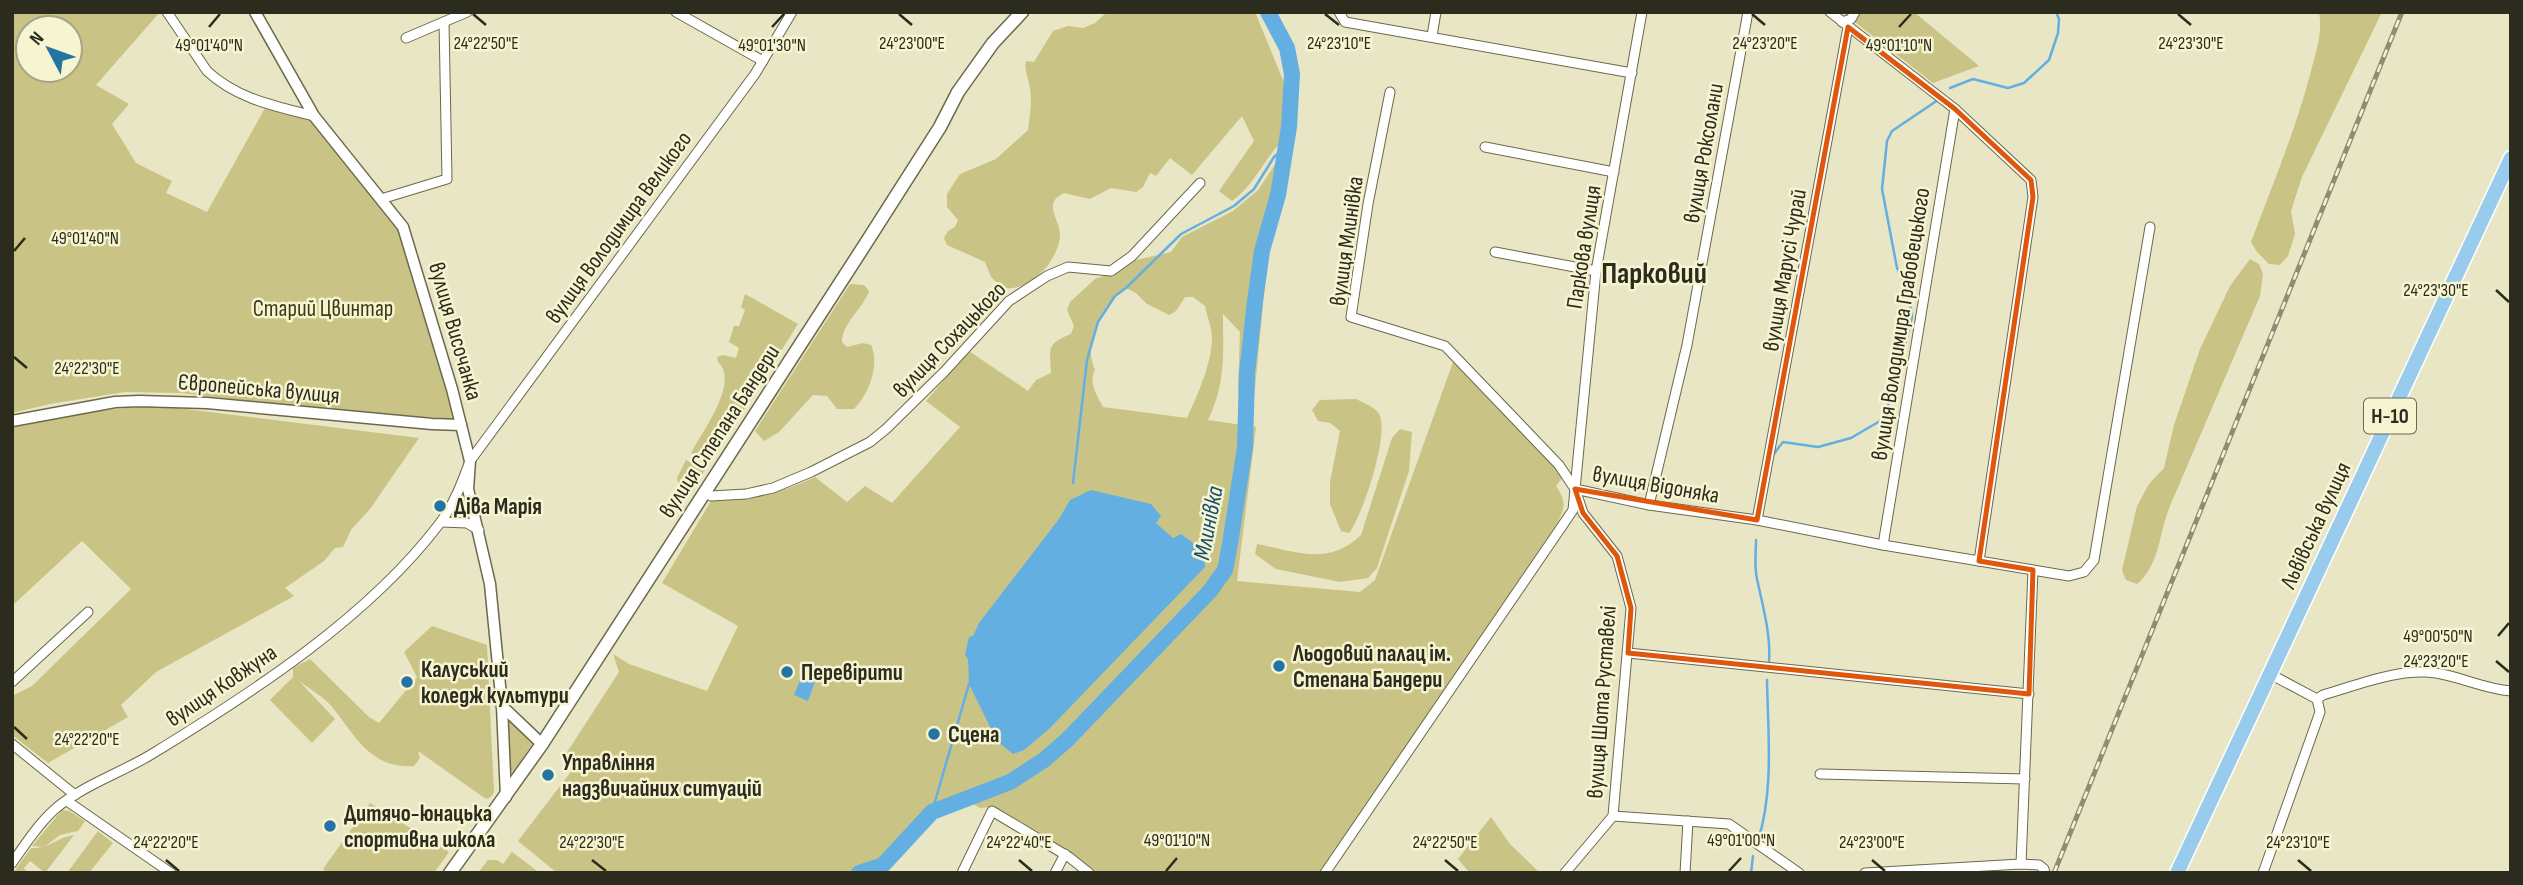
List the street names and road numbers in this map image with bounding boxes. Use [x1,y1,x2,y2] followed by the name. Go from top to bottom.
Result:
[1678,81,1730,225] street label: вулиця Роксолани
[540,126,698,329] street label: вулиця Володимира Великого
[1324,175,1370,308] street label: вулиця Млинівка
[1560,183,1608,311] street label: Паркова вулиця
[1866,186,1936,462] street label: вулиця Володимира Грабовецького
[1757,187,1813,353] street label: вулиця Марусі Чурай
[422,259,488,403] street label: вулиця Височанка
[887,276,1012,404] street label: вулиця Сохацького
[653,340,786,523] street label: вулиця Степана Бандери
[177,368,341,410] street label: Європейська вулиця
[2364,398,2416,434] road number: Н-10
[2274,458,2357,594] street label: Львівська вулиця
[1590,460,1721,510] street label: вулиця Відоняка
[1581,605,1623,799] street label: вулиця Шота Руставелі
[161,639,282,733] street label: вулиця Ковжуна

